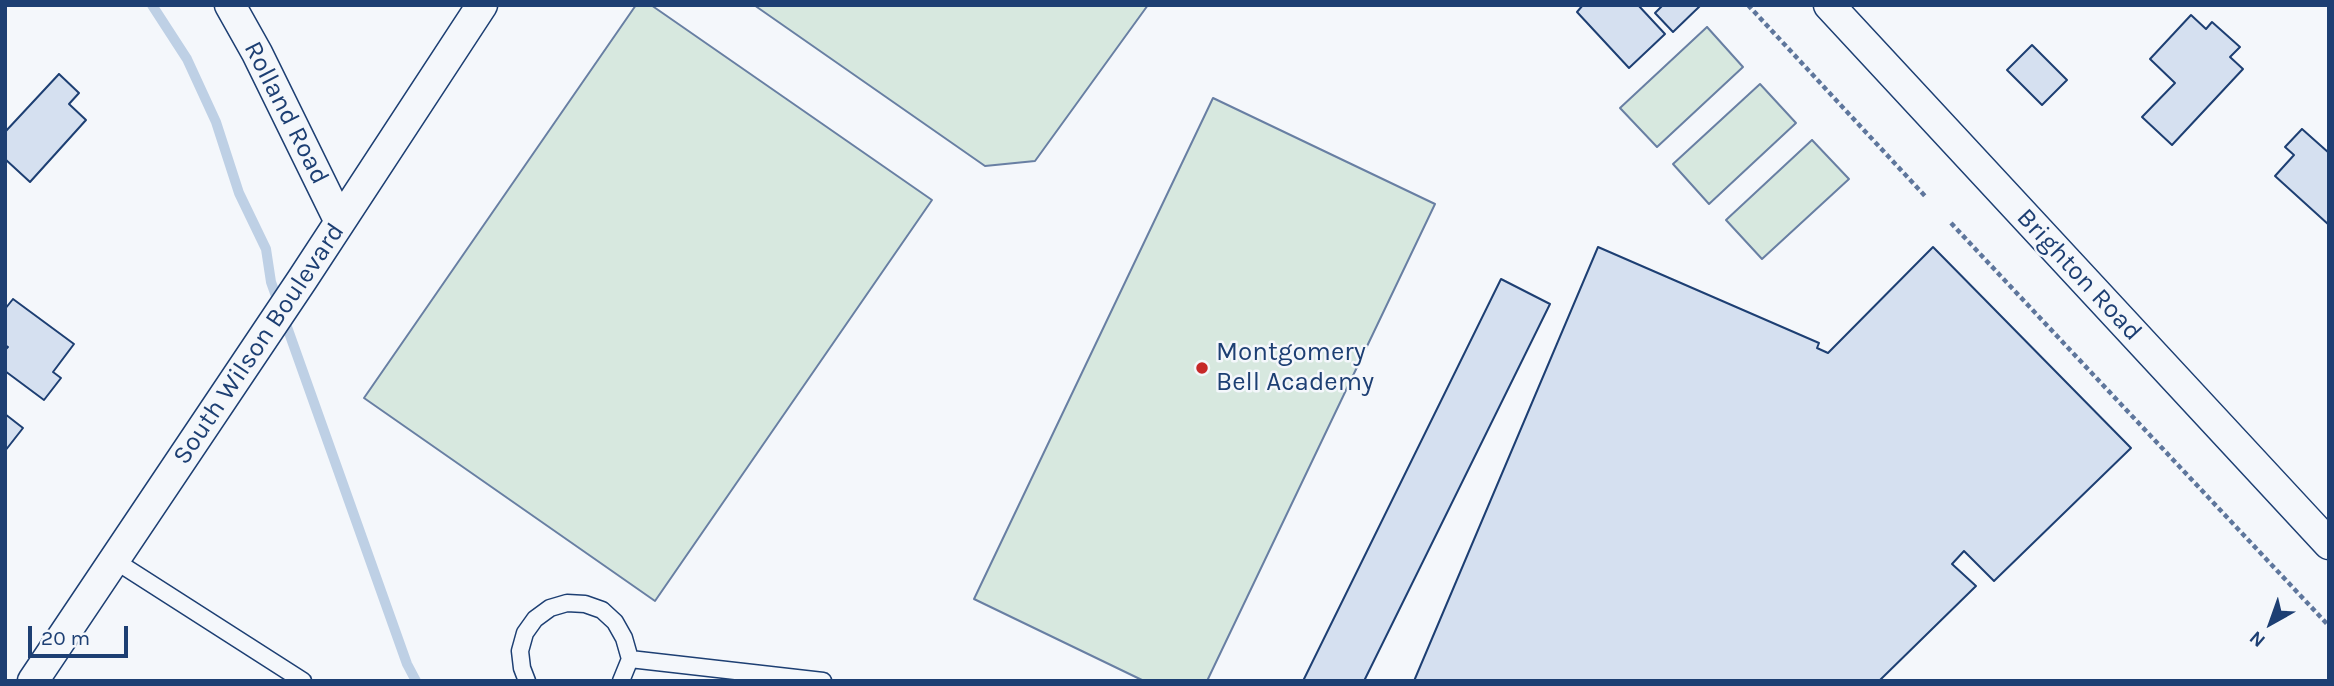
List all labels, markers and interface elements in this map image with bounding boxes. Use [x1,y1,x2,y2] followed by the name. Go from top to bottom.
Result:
[237,36,335,190] street label: Rolland Road
[2010,202,2148,348] street label: Brighton Road
[167,217,351,471] street label: South Wilson Boulevard
[1216,337,1374,398] place label: Montgomery Bell Academy
[1194,360,1210,376] marker: Montgomery Bell Academy
[2236,588,2306,658] north arrow
[32,612,131,656] scale bar
[41,626,90,650] text: 20 m
[2245,626,2270,652] text: N

